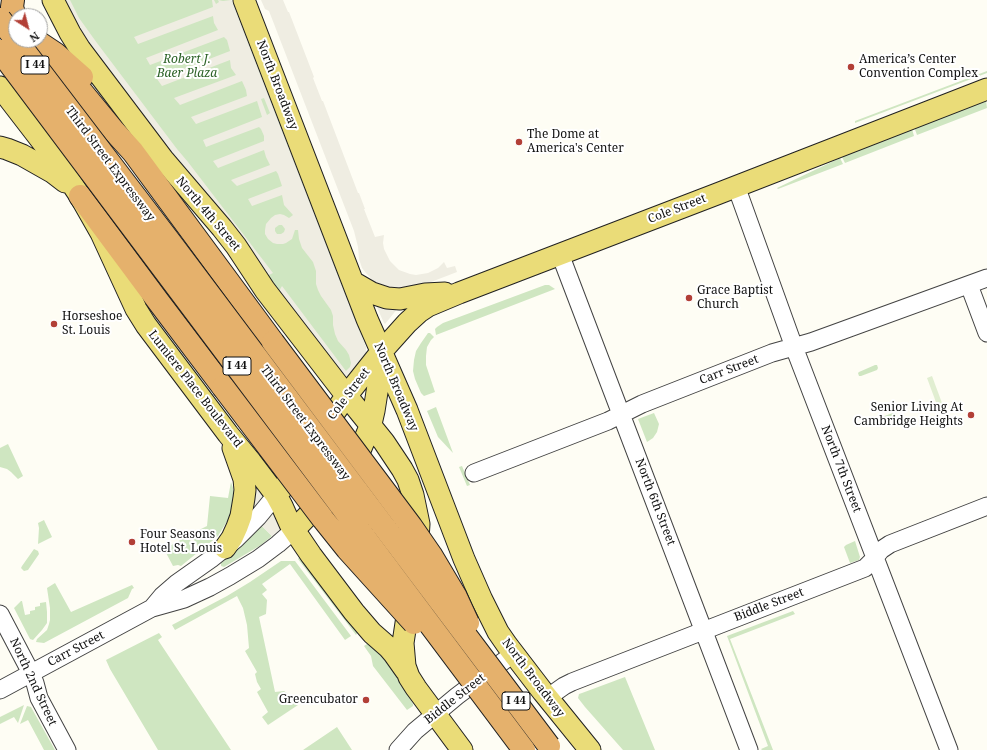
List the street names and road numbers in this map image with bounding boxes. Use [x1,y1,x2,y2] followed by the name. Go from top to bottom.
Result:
[253,38,301,132] street label: North Broadway
[21,56,49,74] road number: I 44
[62,104,158,224] street label: Third Street Expressway
[173,174,243,254] street label: North 4th Street
[646,191,708,227] street label: Cole Street
[145,328,245,450] street label: Lumiere Place Boulevard
[371,341,421,433] street label: North Broadway
[697,352,761,388] street label: Carr Street
[223,357,251,375] road number: I 44
[257,363,353,483] street label: Third Street Expressway
[325,365,373,423] street label: Cole Street
[818,424,864,514] street label: North 7th Street
[632,457,678,547] street label: North 6th Street
[732,585,806,625] street label: Biddle Street
[45,628,107,670] street label: Carr Street
[6,636,60,728] street label: North 2nd Street
[499,636,567,720] street label: North Broadway
[422,671,488,727] street label: Biddle Street
[502,692,530,710] road number: I 44

